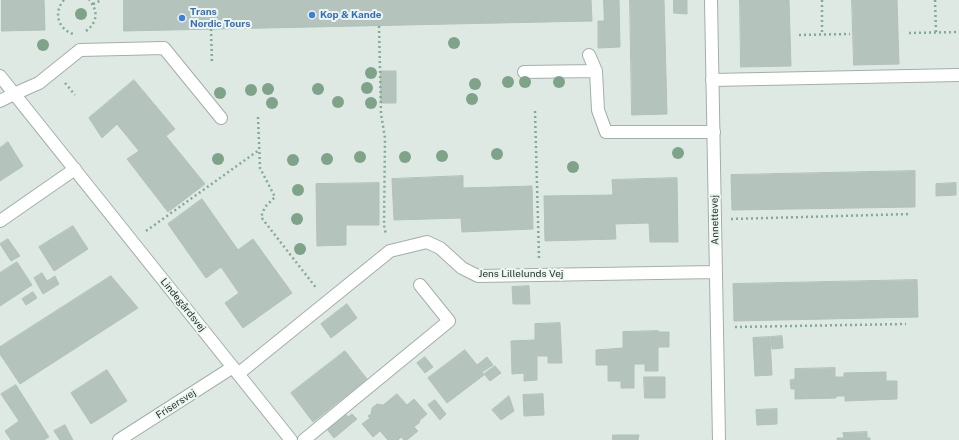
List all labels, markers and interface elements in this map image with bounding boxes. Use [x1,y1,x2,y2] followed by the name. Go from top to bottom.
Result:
[190,6,251,30] place label: Trans Nordic Tours
[320,9,382,21] place label: Kop & Kande
[307,10,317,20] marker: Kop & Kande
[177,13,187,23] marker: Trans Nordic Tours
[709,195,721,245] street label: Annettevej
[479,268,563,280] street label: Jens Lillelunds Vej
[158,276,208,334] street label: Lindegårdsvej
[154,387,198,421] street label: Frisersvej

